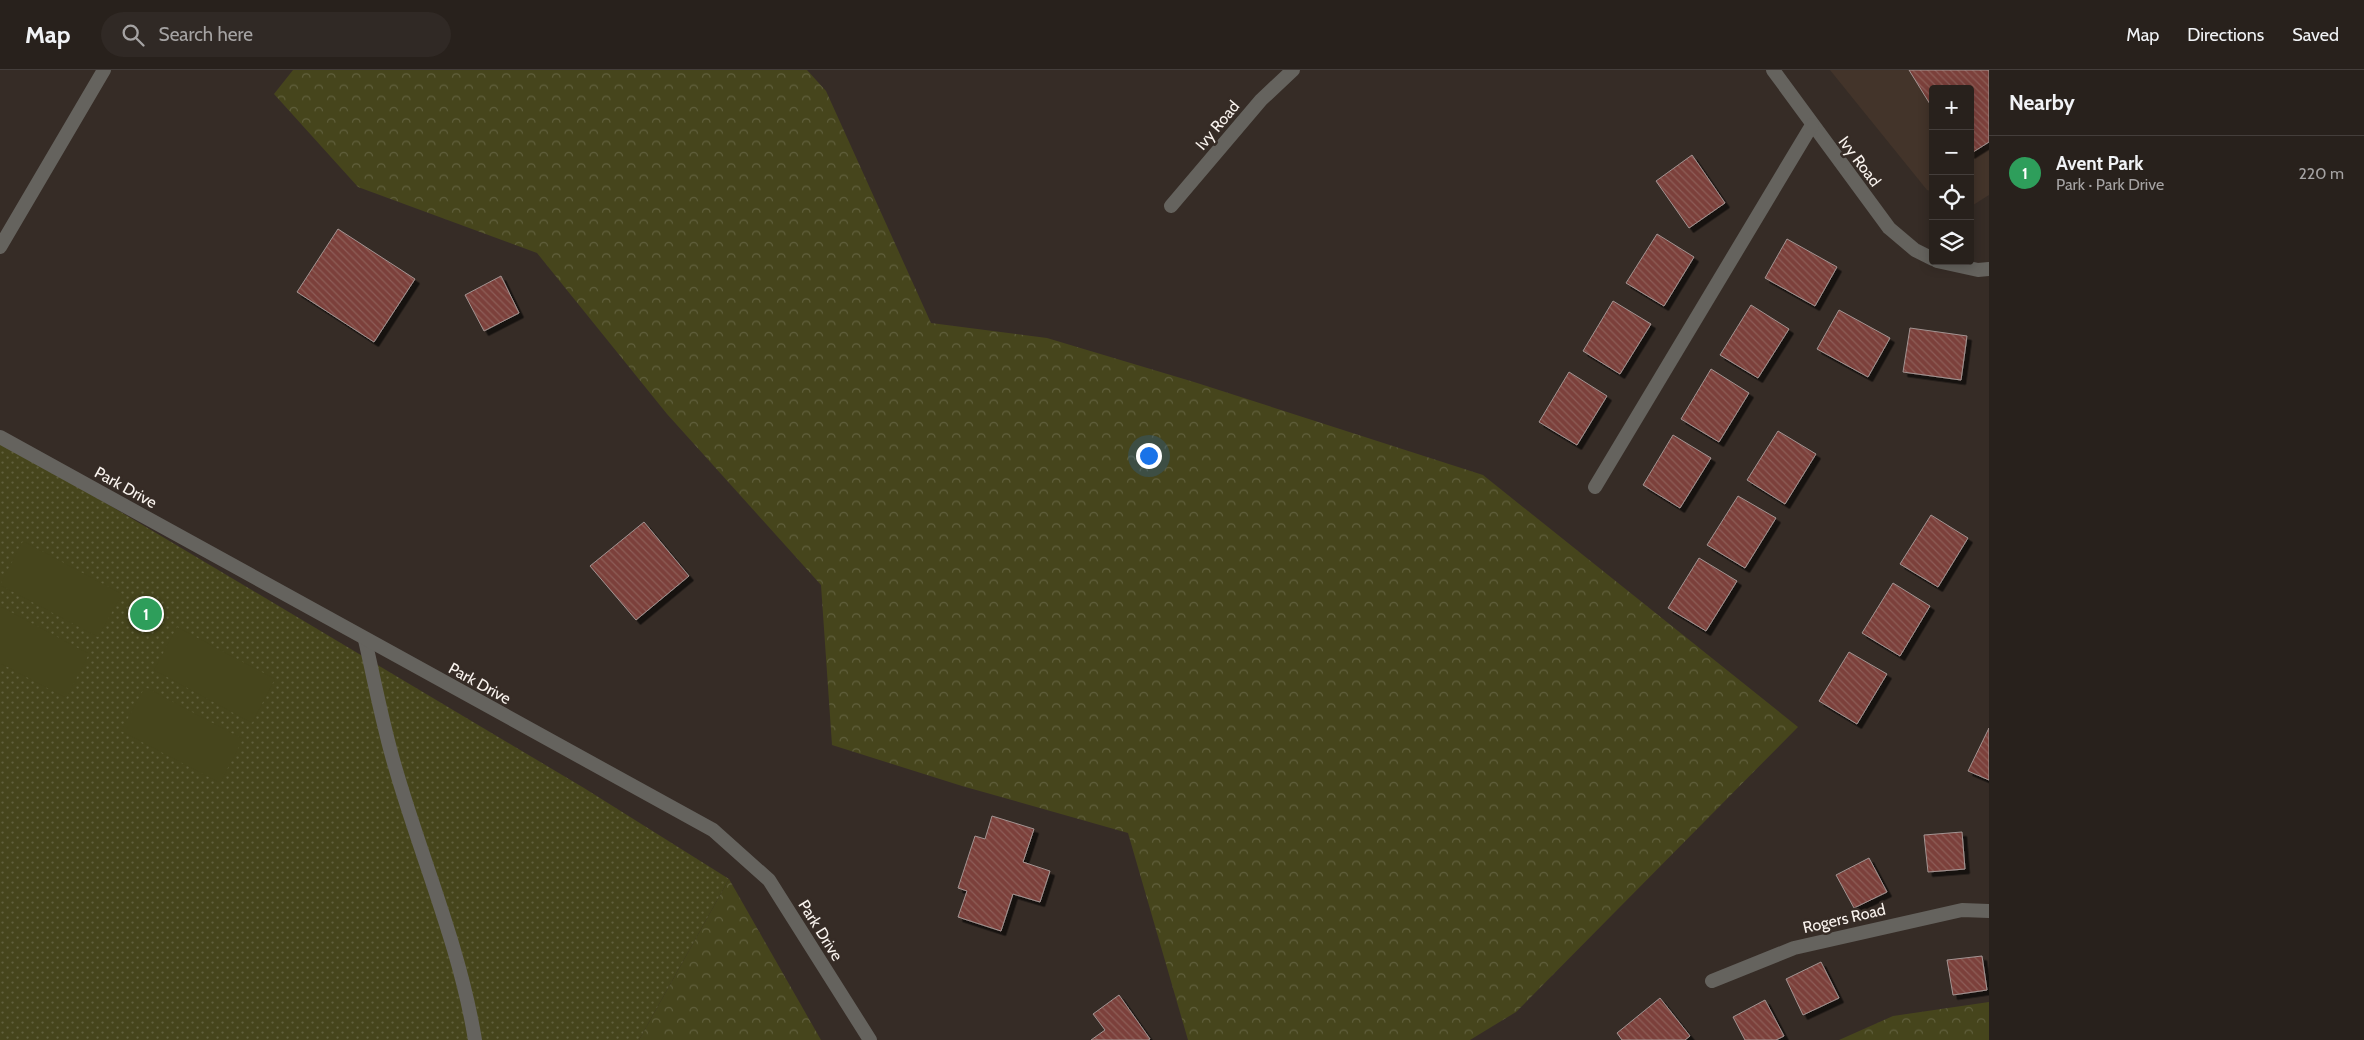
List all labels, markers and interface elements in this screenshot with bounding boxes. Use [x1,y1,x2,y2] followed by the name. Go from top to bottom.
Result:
[101,12,451,57] search box
[25,20,71,49] text: Map
[119,21,147,49] icon: search
[159,23,253,46] text: Search here
[2126,24,2159,46] text: Map
[2187,24,2264,46] text: Directions
[2292,24,2339,46] text: Saved
[1929,85,1974,265] map controls
[1929,85,1974,130] button: +
[2009,90,2075,115] text: Nearby
[1191,97,1243,154] street label: Ivy Road
[1929,130,1974,175] button: −
[1834,132,1885,190] street label: Ivy Road
[2056,152,2143,175] text: Avent Park
[2022,164,2028,183] text: 1
[2298,164,2344,183] text: 220 m
[1929,175,1974,220] button: locate
[2056,175,2164,194] text: Park · Park Drive
[1929,220,1974,265] button: layers
[1136,443,1162,469] your location
[91,463,160,512] street label: Park Drive
[130,595,162,633] pin: 1
[445,659,514,708] street label: Park Drive
[794,896,847,964] street label: Park Drive
[1801,900,1887,937] street label: Rogers Road

